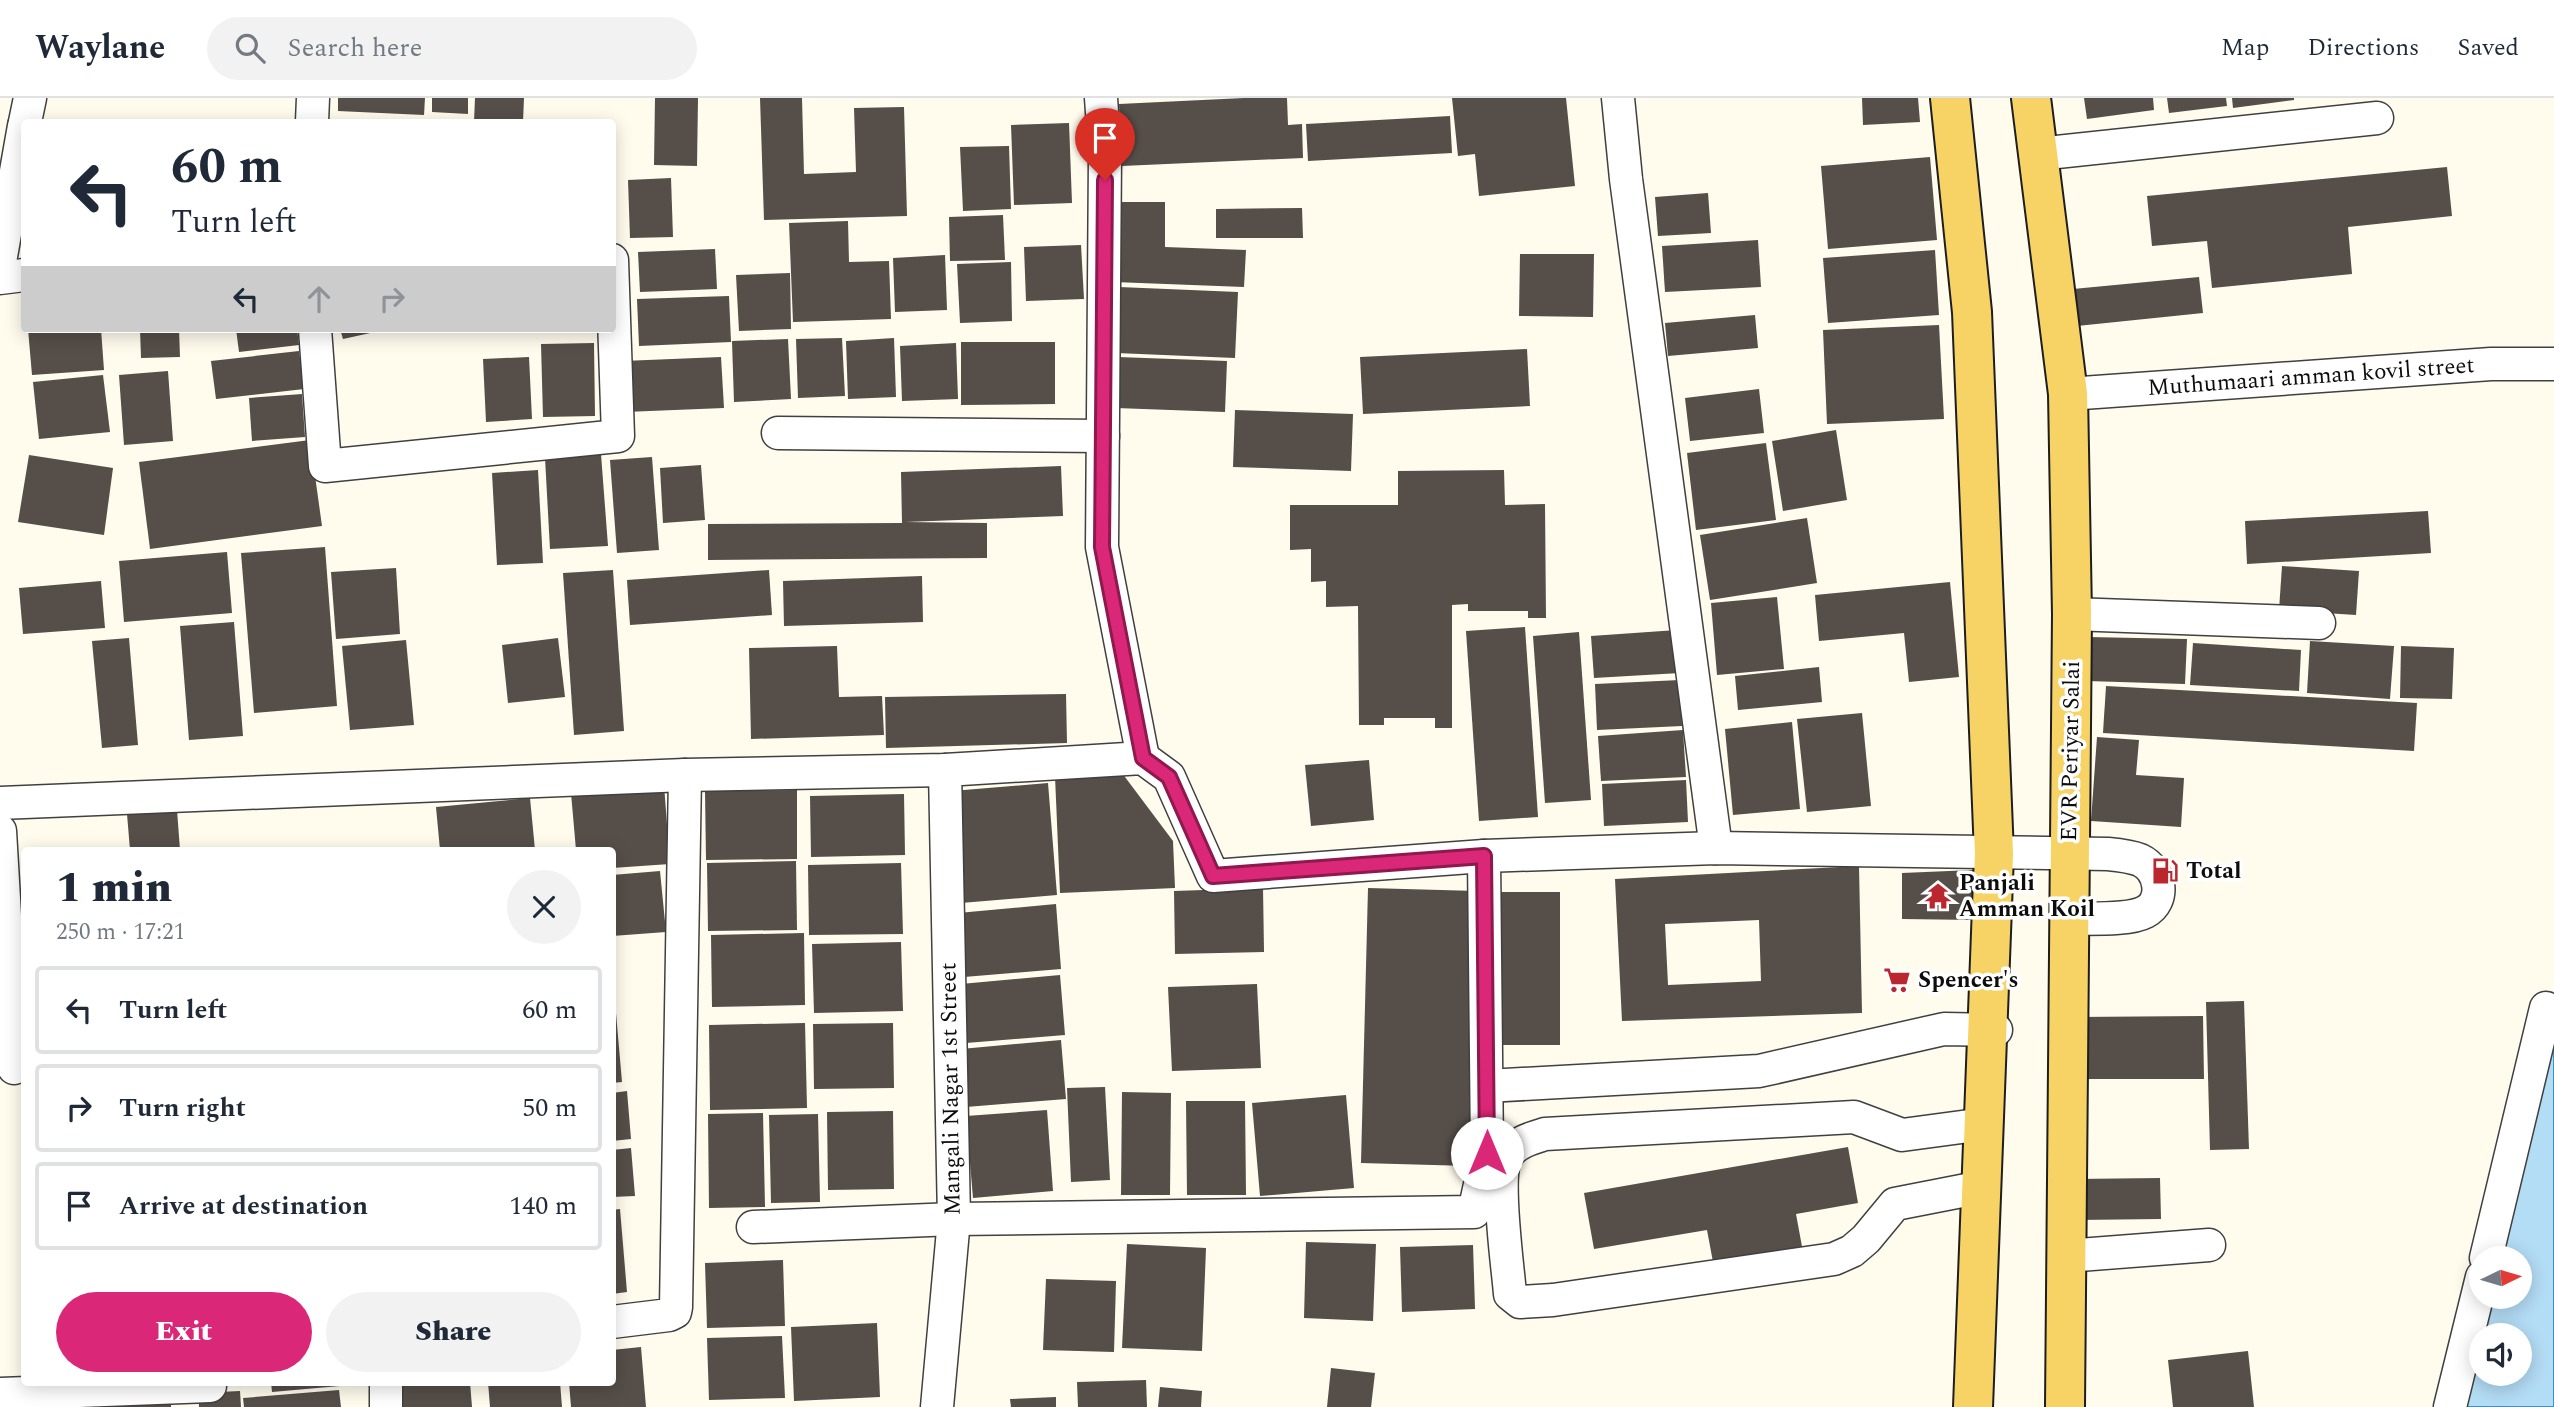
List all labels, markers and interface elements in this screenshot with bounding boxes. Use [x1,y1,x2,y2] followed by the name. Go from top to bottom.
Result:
[207,17,697,80] search box
[35,23,165,73] text: Waylane
[287,28,422,68] text: Search here
[231,29,269,67] icon: search
[2221,30,2269,66] text: Map
[2307,30,2419,66] text: Directions
[2457,30,2519,66] text: Saved
[1075,108,1135,180] pin
[1086,119,1124,157] icon: arrive
[171,130,282,205] text: 60 m
[56,147,147,238] icon: left
[171,198,297,247] text: Turn left
[227,280,265,318] icon: left
[300,280,338,318] icon: ahead
[373,280,411,318] icon: right
[2146,348,2476,406] street label: Muthumaari amman kovil street
[2052,660,2090,842] street label: EVR Periyar Salai
[2186,854,2242,889] place label: Total
[2150,856,2180,886] fuel station icon: Total
[56,857,172,920] text: 1 min
[1959,866,2095,927] place label: Panjali Amman Koil
[507,870,581,944] button: close
[1923,881,1953,911] temple icon: Panjali Amman Koil
[56,915,185,950] text: 250 m · 17:21
[931,962,971,1216] street label: Mangali Nagar 1st Street
[1918,963,2019,998] place label: Spencer's
[1882,965,1912,995] supermarket icon: Spencer's
[119,990,227,1030] text: Turn left
[522,990,577,1030] text: 60 m
[60,991,98,1029] icon: left
[119,1088,246,1128] text: Turn right
[522,1088,577,1128] text: 50 m
[60,1089,98,1127] icon: right
[1450,1116,1524,1190] position arrow
[119,1186,368,1226] text: Arrive at destination
[509,1186,577,1226] text: 140 m
[60,1187,98,1225] icon: arrive
[2469,1246,2532,1309] north arrow
[2469,1246,2532,1386] map controls
[56,1292,312,1372] button: Exit
[326,1292,581,1372] button: Share
[2469,1323,2532,1386] button: sound

